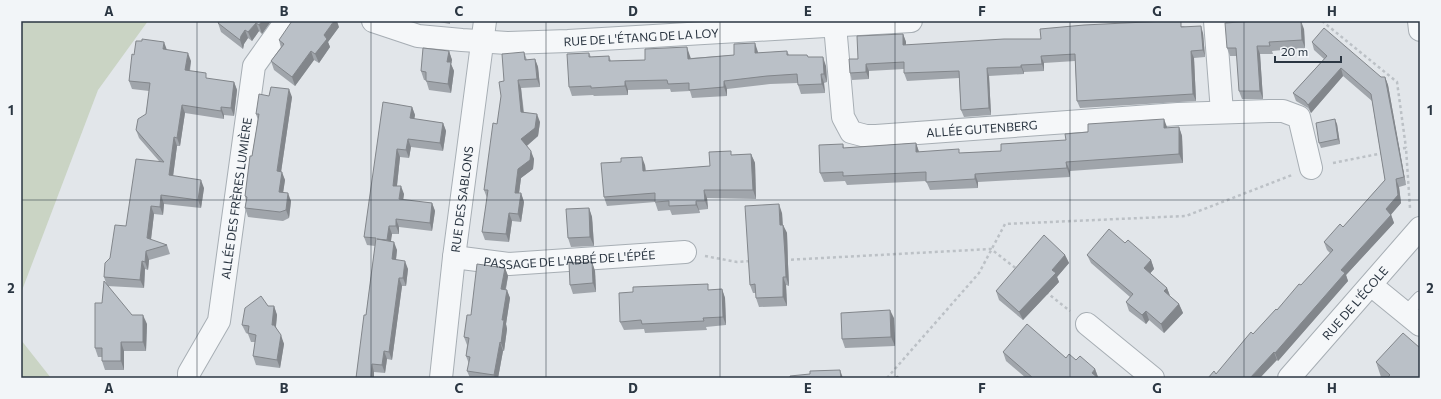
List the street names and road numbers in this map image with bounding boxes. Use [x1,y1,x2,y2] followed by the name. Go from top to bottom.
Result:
[563,25,719,48] street label: RUE DE L'ÉTANG DE LA LOY
[218,116,254,280] street label: ALLÉE DES FRÈRES LUMIÈRE
[926,117,1038,139] street label: ALLÉE GUTENBERG
[448,145,476,253] street label: RUE DES SABLONS
[483,247,656,271] street label: PASSAGE DE L'ABBÉ DE L'ÉPÉE
[1319,263,1391,342] street label: RUE DE L'ÉCOLE

